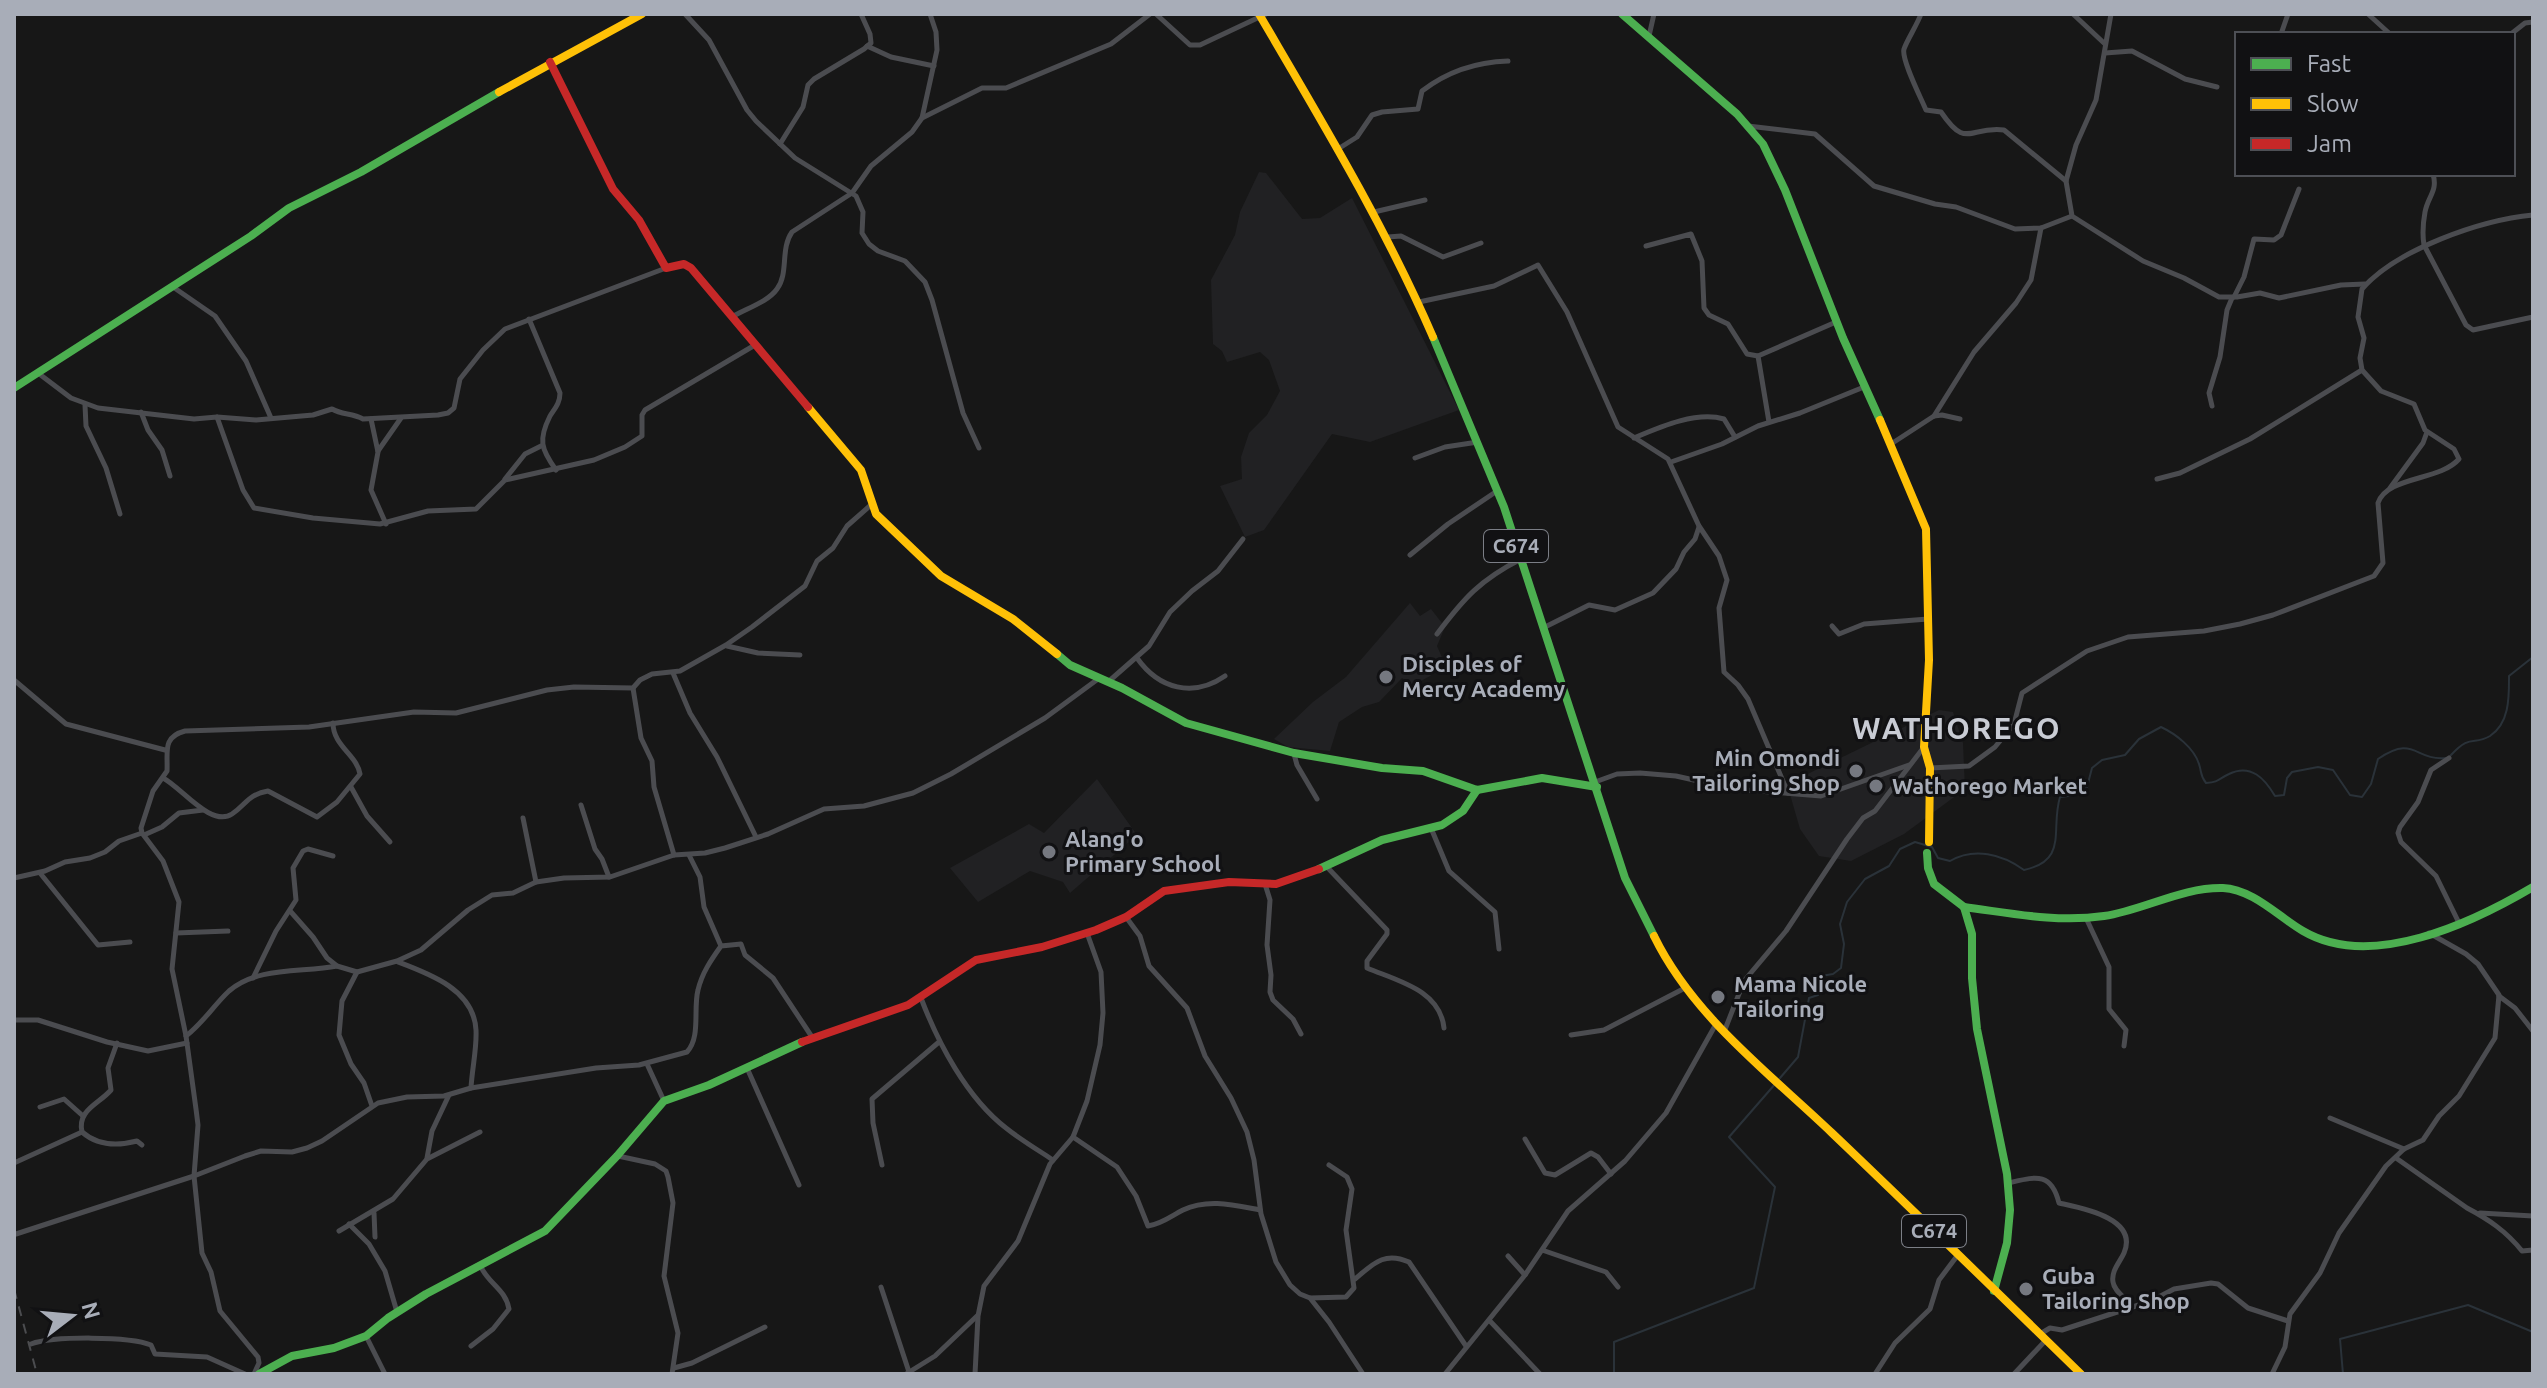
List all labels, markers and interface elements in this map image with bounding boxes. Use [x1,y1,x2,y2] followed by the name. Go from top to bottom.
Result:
[2235,32,2515,176] legend
[2307,50,2351,77] text: Fast
[2307,90,2359,117] text: Slow
[2307,130,2352,157] text: Jam
[1484,530,1548,562] road number: C674
[1402,651,1565,701] place label: Disciples of Mercy Academy
[1377,668,1395,686] marker: Disciples of Mercy Academy
[1852,711,2062,745] district label: WATHOREGO
[1692,745,1840,795] place label: Min Omondi Tailoring Shop
[1847,762,1865,780] marker: Min Omondi Tailoring Shop
[1892,773,2087,798] place label: Wathorego Market
[1867,777,1885,795] marker: Wathorego Market
[1065,826,1221,876] place label: Alang'o Primary School
[1040,843,1058,861] marker: Alang'o Primary School
[1734,971,1867,1021] place label: Mama Nicole Tailoring
[1709,988,1727,1006] marker: Mama Nicole Tailoring
[1902,1215,1966,1247] road number: C674
[2042,1263,2190,1313] place label: Guba Tailoring Shop
[32,1276,112,1356] north arrow
[2017,1280,2035,1298] marker: Guba Tailoring Shop
[77,1299,106,1322] text: N

